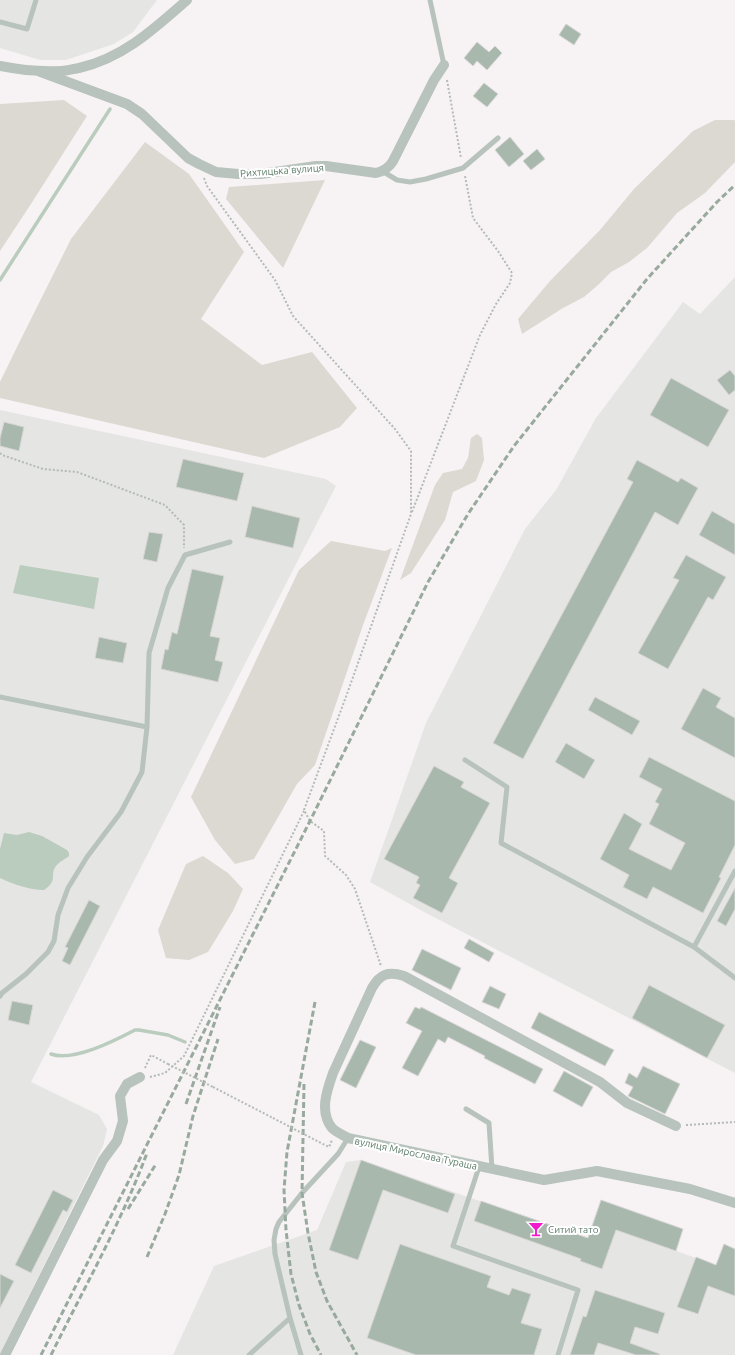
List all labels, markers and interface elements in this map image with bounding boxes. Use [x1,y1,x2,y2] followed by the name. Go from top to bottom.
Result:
[240,162,324,179] street label: Рихтицька вулиця
[354,1135,478,1172] street label: вулиця Мирослава Тураша
[527,1220,545,1238] bar icon: Ситий тато
[548,1224,599,1235] place label: Ситий тато

